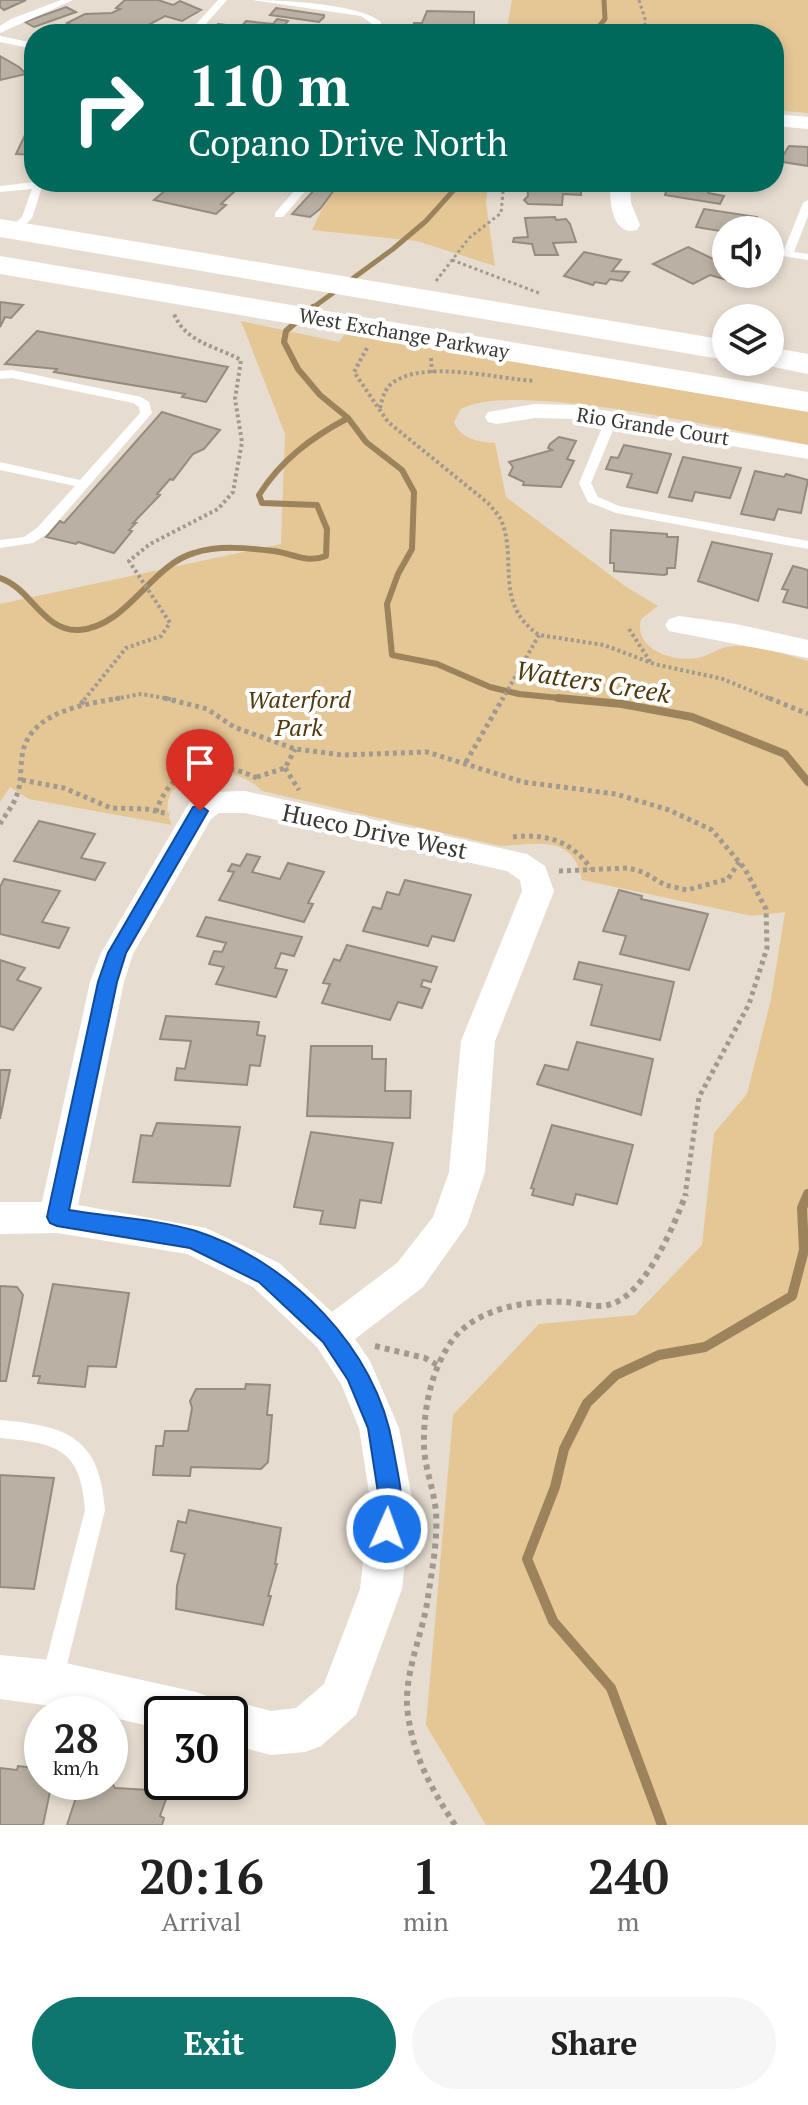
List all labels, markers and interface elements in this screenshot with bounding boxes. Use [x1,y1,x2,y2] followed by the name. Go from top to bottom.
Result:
[188,48,350,122] text: 110 m
[56,56,160,160] icon: right
[188,119,508,166] text: Copano Drive North
[712,216,784,376] map controls
[712,216,784,288] button: sound
[297,301,512,365] street label: West Exchange Parkway
[712,304,784,376] button: layers
[575,401,732,451] street label: Rio Grande Court
[513,652,673,710] water label: Watters Creek
[247,683,352,743] park label: Waterford Park
[166,729,234,811] pin
[178,741,222,785] icon: arrive
[279,796,471,866] street label: Hueco Drive West
[345,1487,429,1571] position arrow
[144,1696,248,1800] speed limit sign: 30
[53,1711,99,1764] text: 28
[53,1754,99,1781] text: km/h
[139,1844,264,1908] text: 20:16
[412,1844,439,1908] text: 1
[588,1844,669,1908] text: 240
[162,1904,241,1938] text: Arrival
[403,1904,449,1938] text: min
[617,1904,640,1938] text: m
[32,1997,396,2089] button: Exit
[412,1997,776,2089] button: Share

